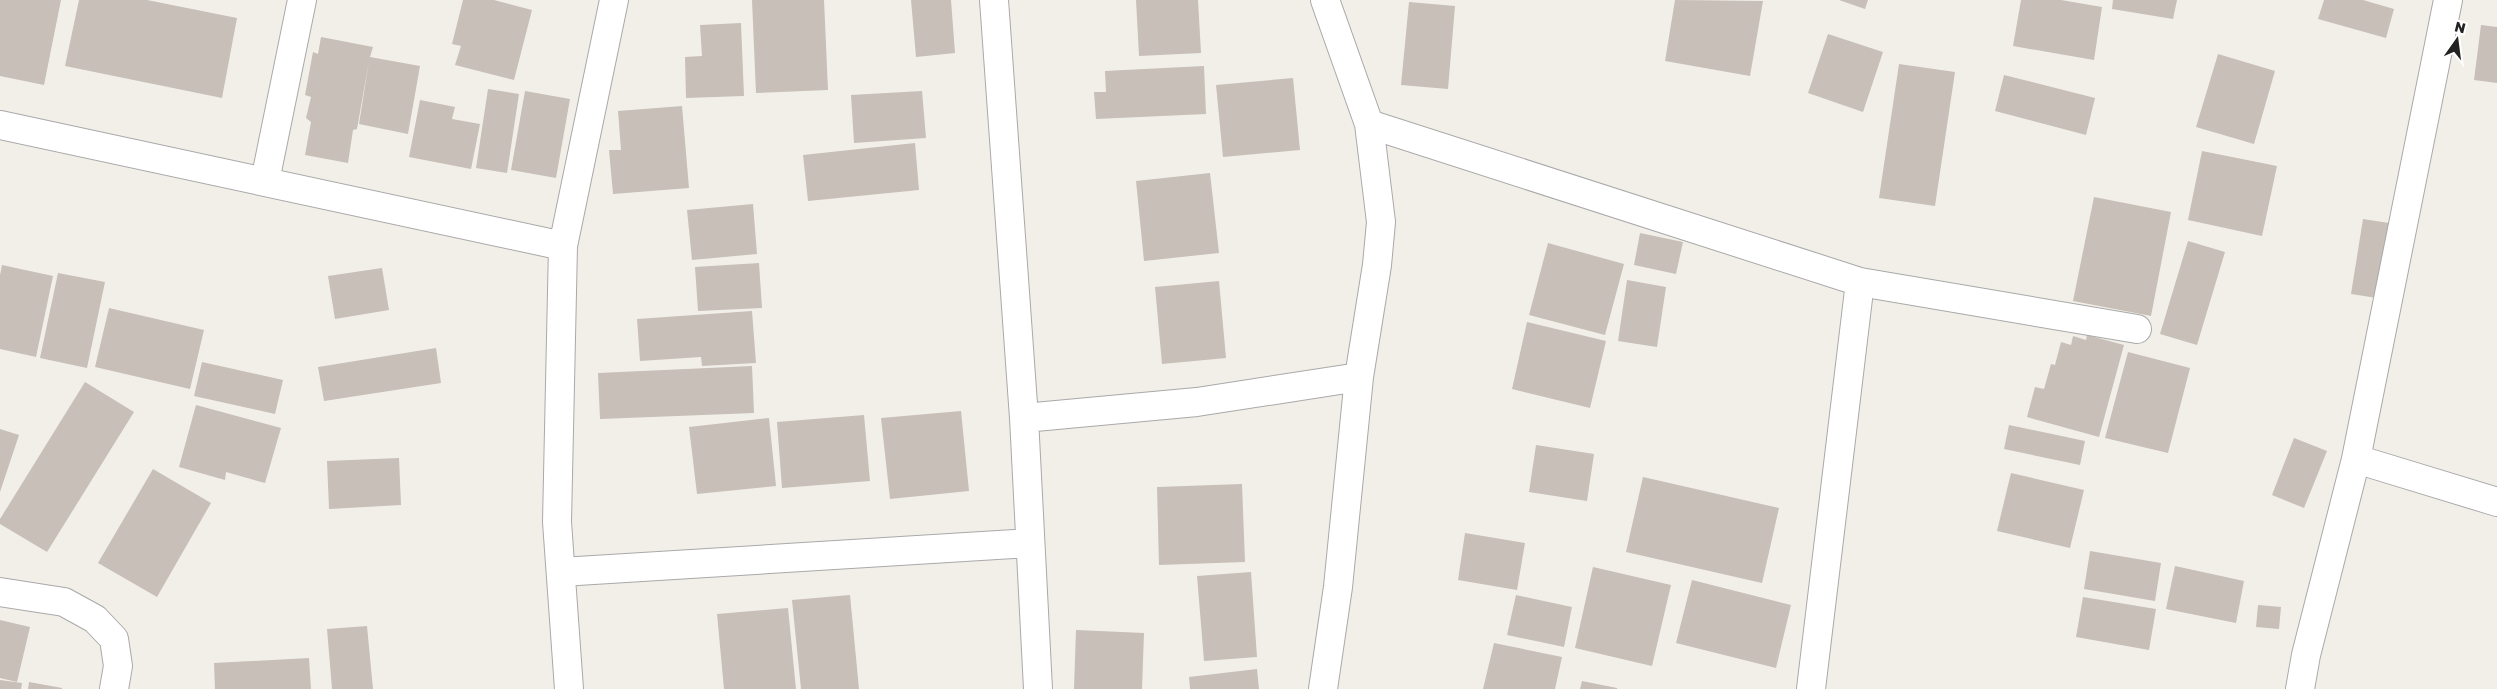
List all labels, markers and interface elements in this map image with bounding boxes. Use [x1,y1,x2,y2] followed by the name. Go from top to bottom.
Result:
[2432,15,2482,65] north arrow
[2453,17,2467,36] text: N

